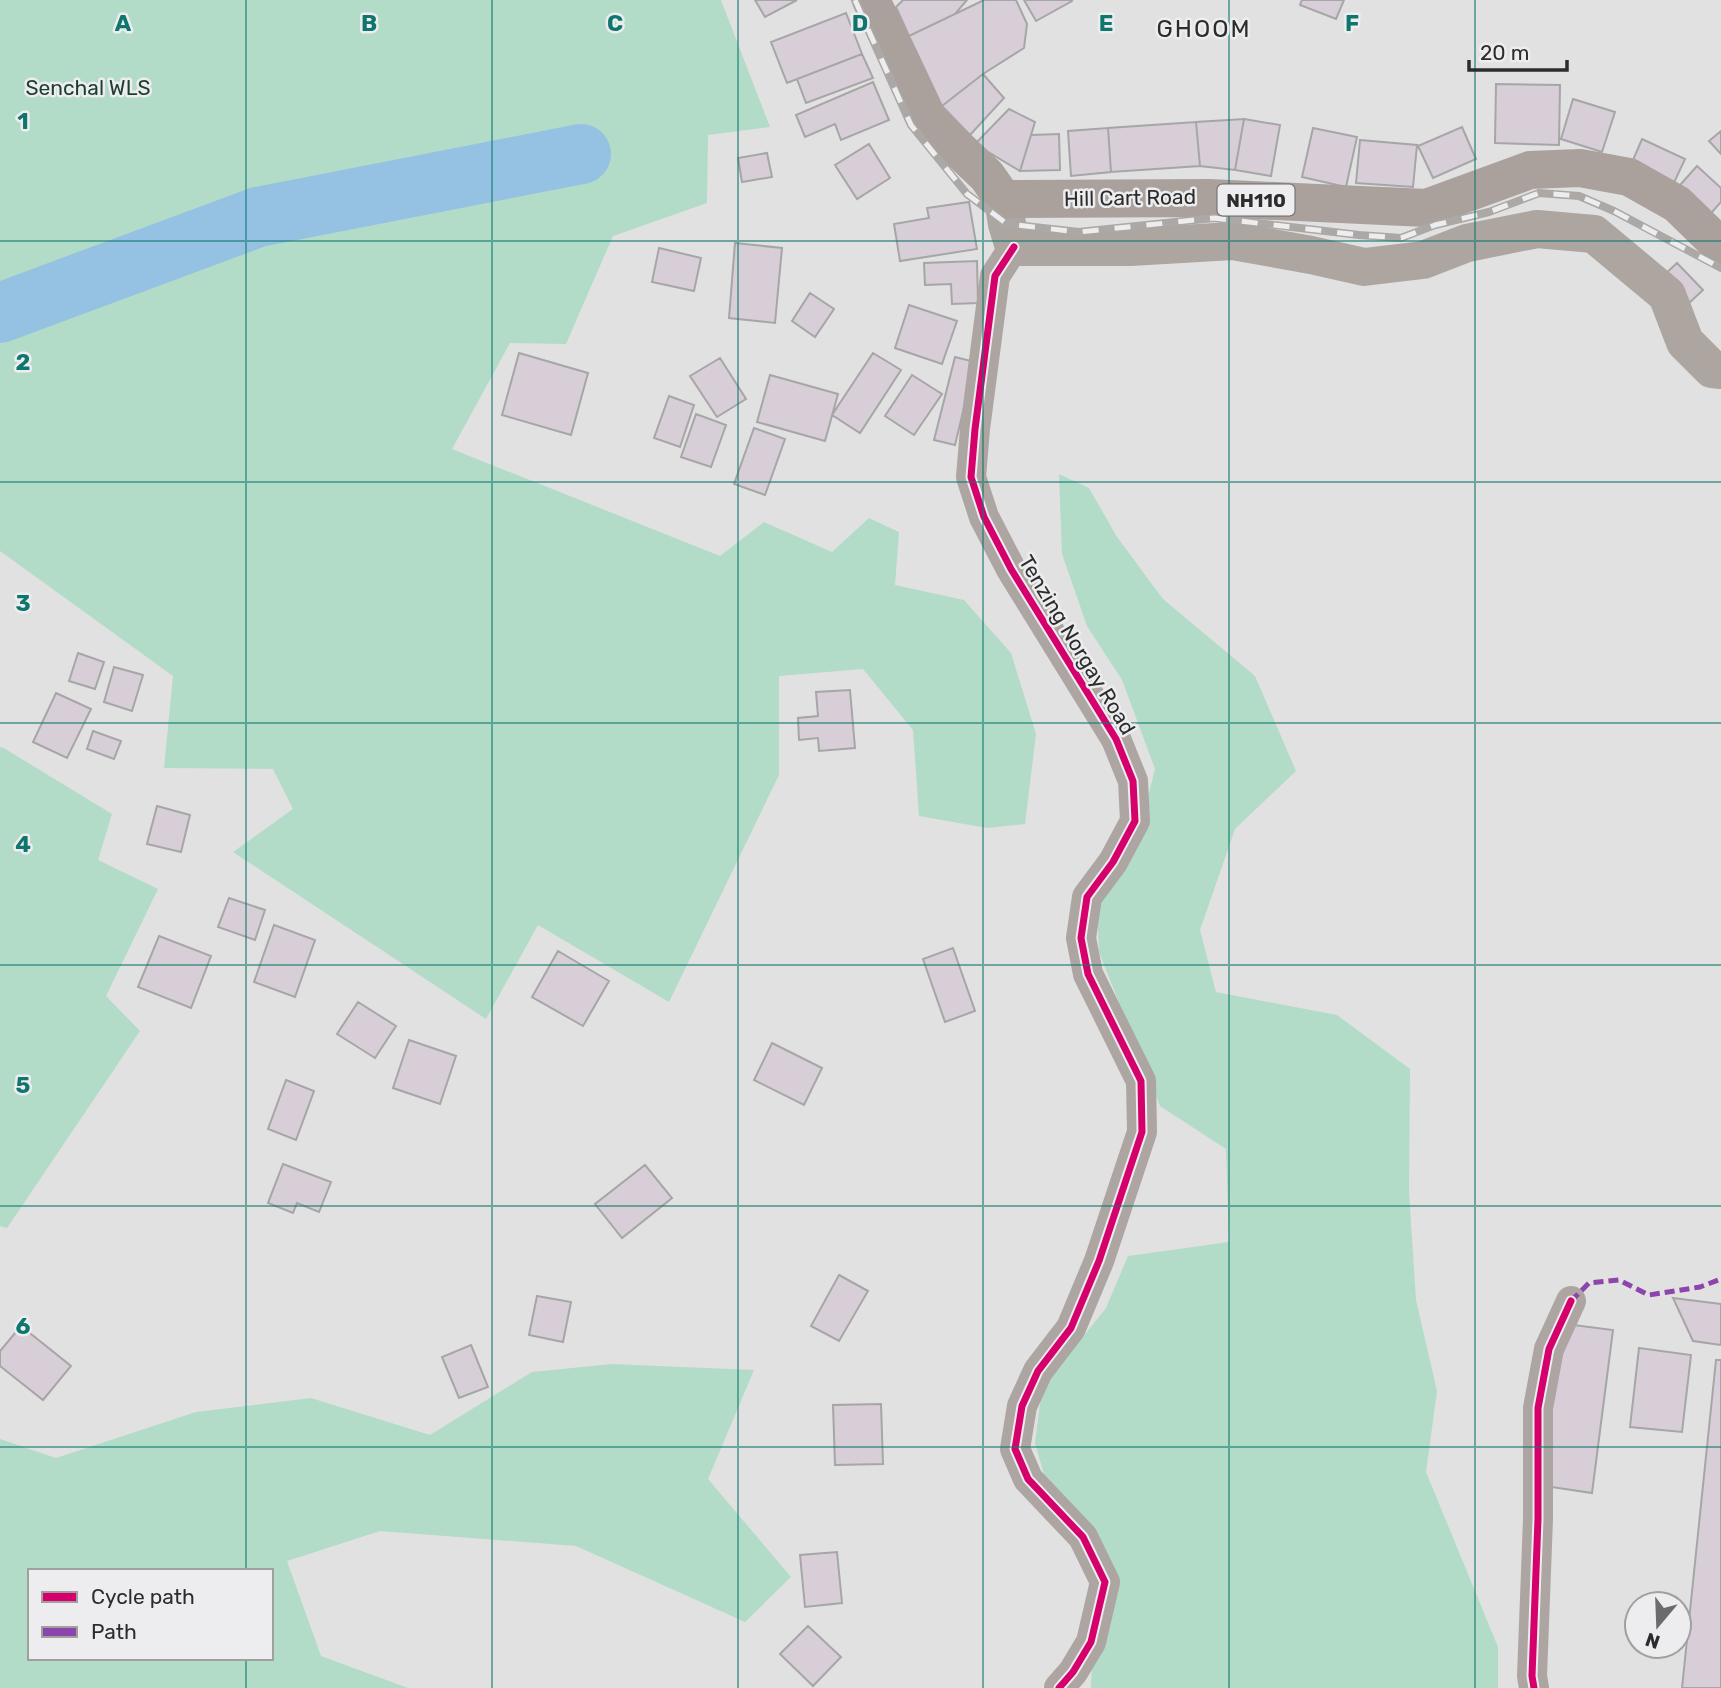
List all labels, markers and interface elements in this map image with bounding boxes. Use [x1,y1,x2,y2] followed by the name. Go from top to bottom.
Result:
[115,9,132,37] text: A
[361,9,377,37] text: B
[607,9,623,37] text: C
[852,9,868,37] text: D
[1099,9,1113,37] text: E
[1345,9,1359,37] text: F
[1156,15,1252,43] district label: GHOOM
[1469,28,1567,72] scale bar
[1480,40,1529,65] text: 20 m
[25,75,151,100] park label: Senchal WLS
[17,107,29,135] text: 1
[1064,184,1196,211] street label: Hill Cart Road
[1218,184,1294,216] road number: NH110
[16,348,30,376] text: 2
[1014,550,1141,739] street label: Tenzing Norgay Road
[15,589,31,617] text: 3
[15,830,31,858] text: 4
[16,1071,31,1099] text: 5
[16,1312,31,1340] text: 6
[28,1569,273,1660] legend
[91,1584,195,1609] text: Cycle path
[1623,1590,1693,1660] north arrow
[91,1619,137,1644] text: Path
[1642,1628,1663,1654] text: N

